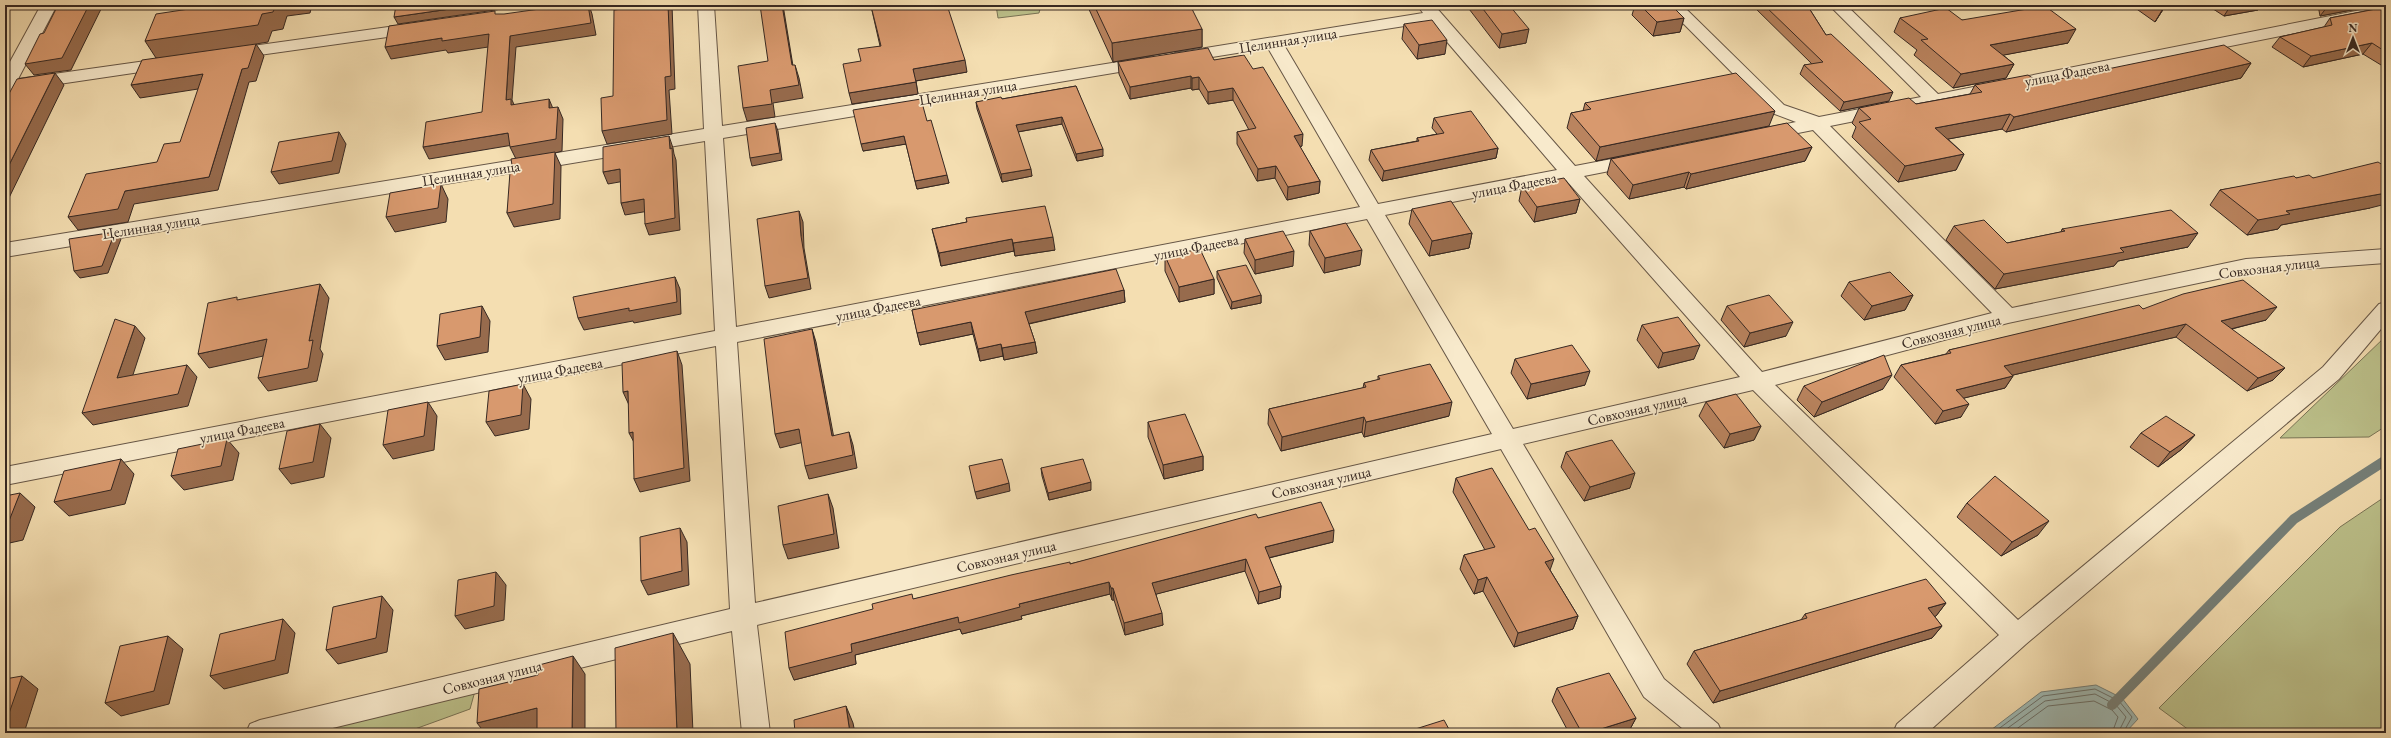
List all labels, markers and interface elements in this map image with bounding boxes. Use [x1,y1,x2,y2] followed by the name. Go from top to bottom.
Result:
[2333,18,2373,58] north arrow
[2349,21,2358,35] text: N
[1238,23,1338,57] street label: Целинная улица
[2023,55,2111,91] street label: улица Фадеева
[918,75,1018,109] street label: Целинная улица
[421,156,521,190] street label: Целинная улица
[1470,167,1558,203] street label: улица Фадеева
[101,209,201,243] street label: Целинная улица
[1152,229,1240,265] street label: улица Фадеева
[2217,251,2321,283] street label: Совхозная улица
[834,290,922,326] street label: улица Фадеева
[1899,309,2003,353] street label: Совхозная улица
[516,352,604,388] street label: улица Фадеева
[1585,388,1689,430] street label: Совхозная улица
[198,412,286,448] street label: улица Фадеева
[1269,461,1373,503] street label: Совхозная улица
[954,535,1058,577] street label: Совхозная улица
[440,655,544,699] street label: Совхозная улица

